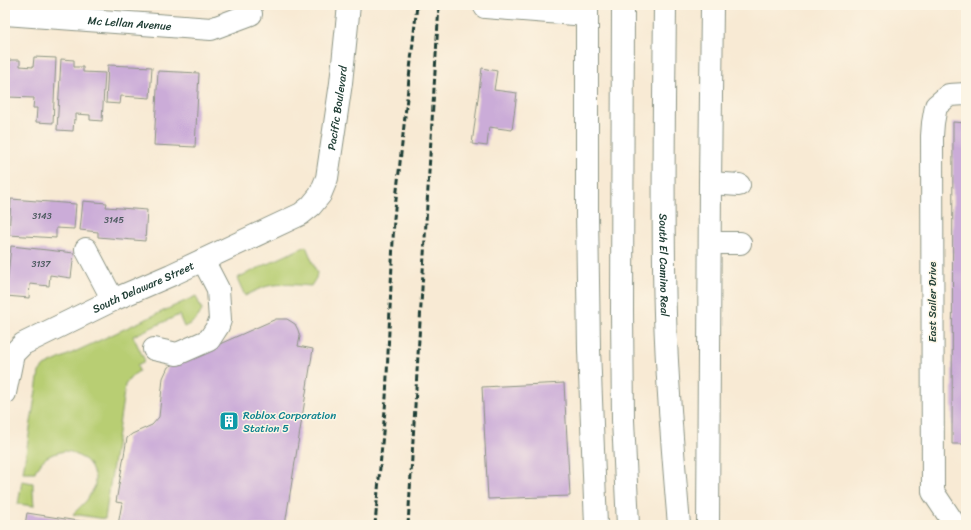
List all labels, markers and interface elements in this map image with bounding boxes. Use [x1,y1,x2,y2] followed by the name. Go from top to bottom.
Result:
[87,11,173,36] street label: Mc Lellan Avenue
[322,64,352,152] street label: Pacific Boulevard
[32,208,52,224] house number: 3143
[104,212,124,228] house number: 3145
[654,213,675,318] street label: South El Camino Real
[32,256,51,272] house number: 3137
[89,256,198,318] street label: South Delaware Street
[923,261,942,342] street label: East Sailer Drive
[243,406,336,438] place label: Roblox Corporation Station 5
[218,410,240,432] building icon: Roblox Corporation Station 5

